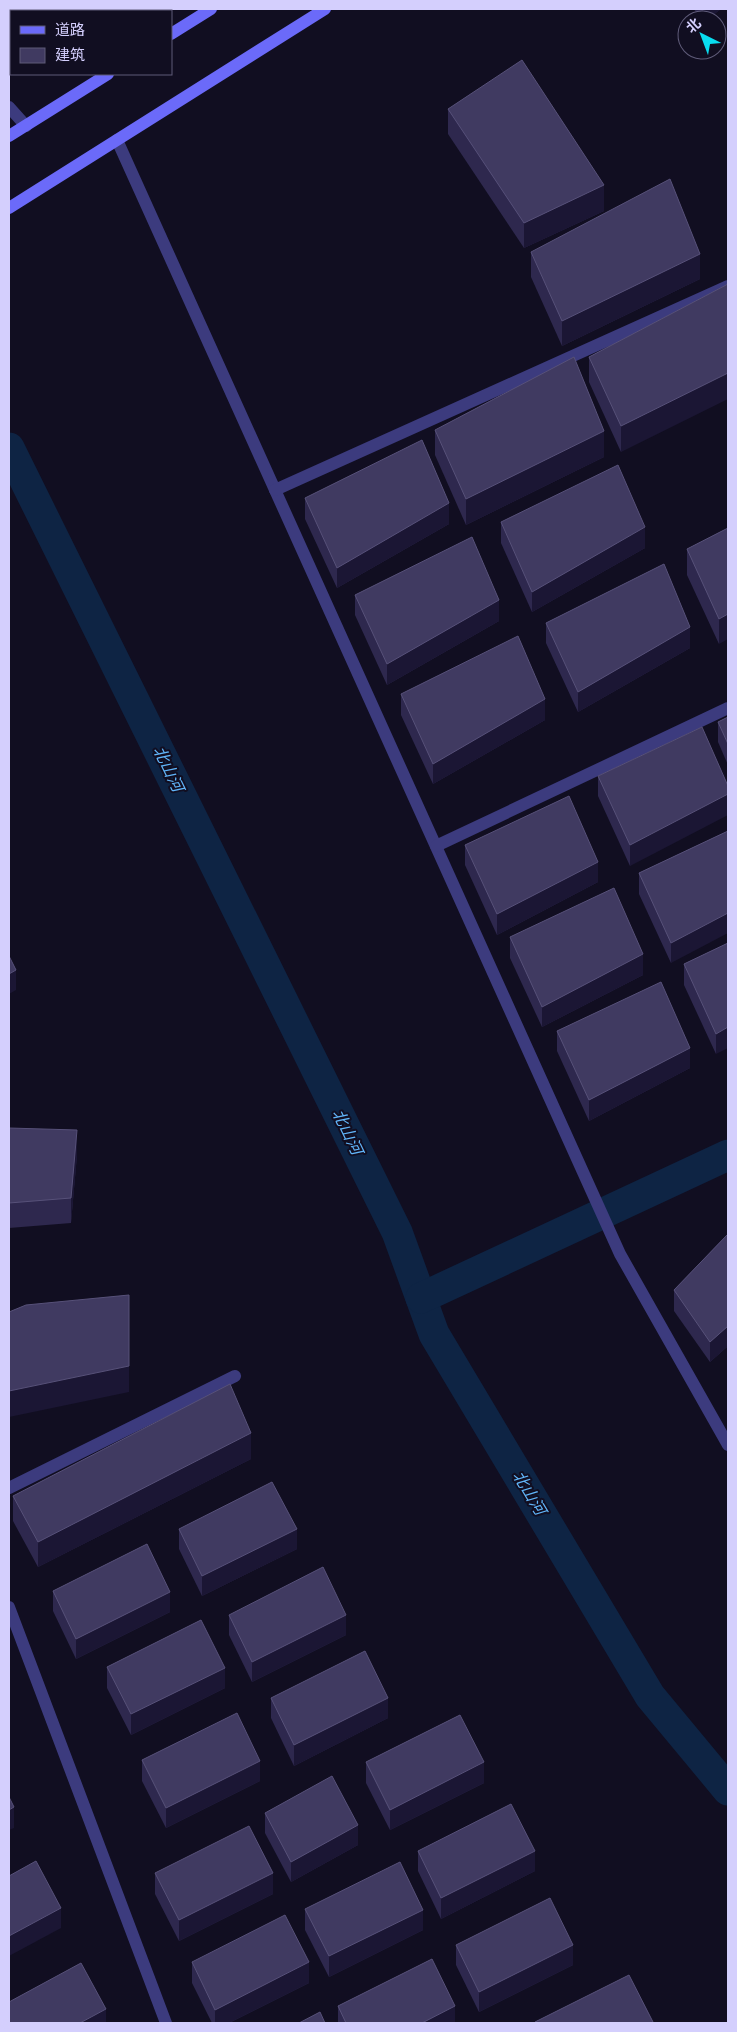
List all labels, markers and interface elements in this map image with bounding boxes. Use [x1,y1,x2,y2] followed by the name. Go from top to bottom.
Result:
[10,10,172,75] legend
[677,10,727,60] north arrow
[683,15,705,37] text: 北
[55,21,85,39] text: 道路
[55,46,85,64] text: 建筑
[148,743,189,798] water label: 北山河
[327,1106,368,1161] water label: 北山河
[508,1467,551,1521] water label: 北山河

